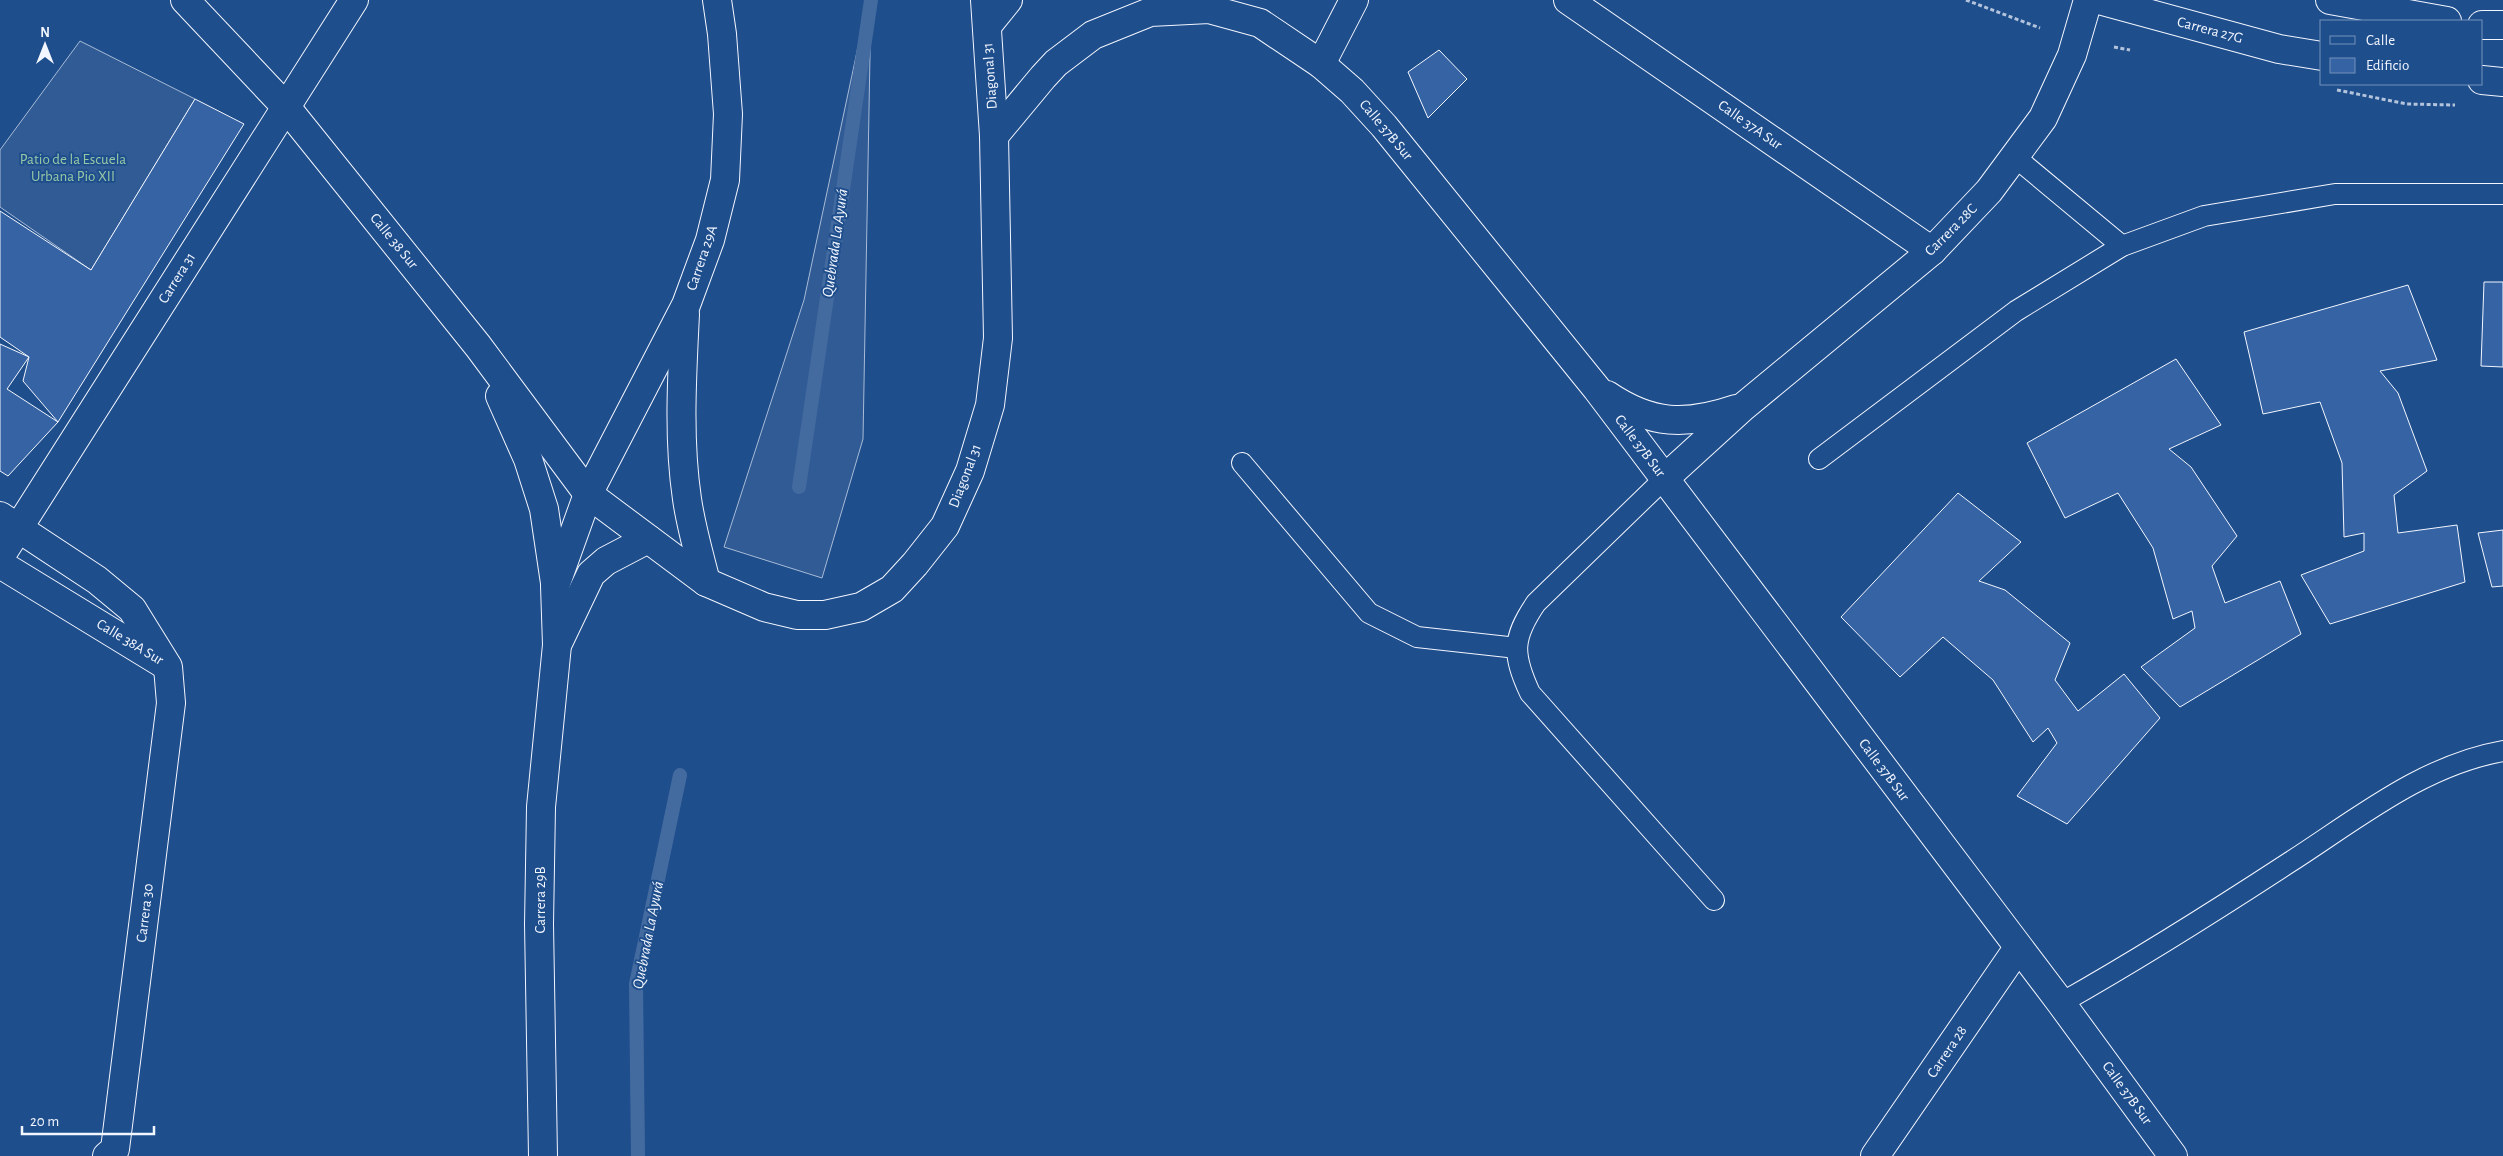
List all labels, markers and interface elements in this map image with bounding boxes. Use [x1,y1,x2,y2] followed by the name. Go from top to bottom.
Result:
[2176,14,2244,46] street label: Carrera 27G
[20,20,70,70] north arrow
[2320,20,2483,85] legend
[40,26,50,40] text: N
[2366,33,2395,48] text: Calle
[980,42,1000,110] street label: Diagonal 31
[2366,58,2409,73] text: Edificio
[1356,97,1416,163] street label: Calle 37B Sur
[1715,97,1785,153] street label: Calle 37A Sur
[20,152,126,184] park label: Patio de la Escuela Urbana Pio XII
[819,188,852,298] water label: Quebrada La Ayurá
[1922,201,1980,259] street label: Carrera 28C
[367,210,421,272] street label: Calle 38 Sur
[684,223,720,293] street label: Carrera 29A
[156,250,198,306] street label: Carrera 31
[1612,412,1668,480] street label: Calle 37B Sur
[946,442,984,510] street label: Diagonal 31
[94,616,166,668] street label: Calle 38A Sur
[1856,736,1912,804] street label: Calle 37B Sur
[533,866,548,934] street label: Carrera 29B
[630,880,667,990] water label: Quebrada La Ayurá
[134,883,156,943] street label: Carrera 30
[1924,1023,1970,1081] street label: Carrera 28
[2099,1059,2155,1127] street label: Calle 37B Sur
[22,1104,155,1136] scale bar
[30,1114,59,1129] text: 20 m

